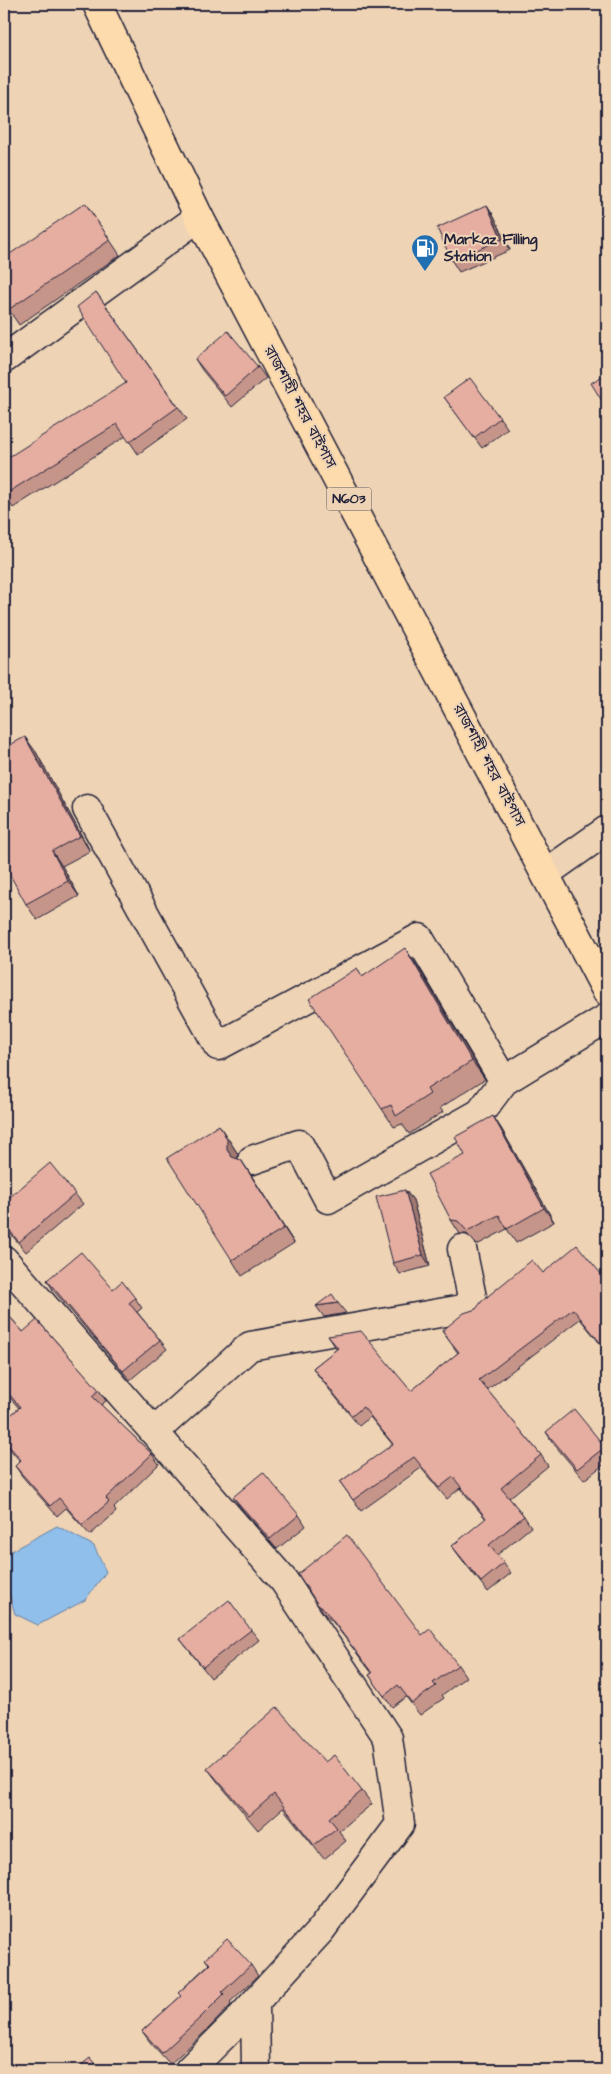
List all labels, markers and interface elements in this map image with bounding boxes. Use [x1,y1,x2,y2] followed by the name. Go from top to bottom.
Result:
[443,229,538,267] place label: Markaz Filling Station
[410,233,440,272] fuel station icon: Markaz Filling Station
[258,341,342,473] street label: রাজশাহী শহর বাইপাস
[326,488,372,510] road number: N603
[447,699,531,831] street label: রাজশাহী শহর বাইপাস

